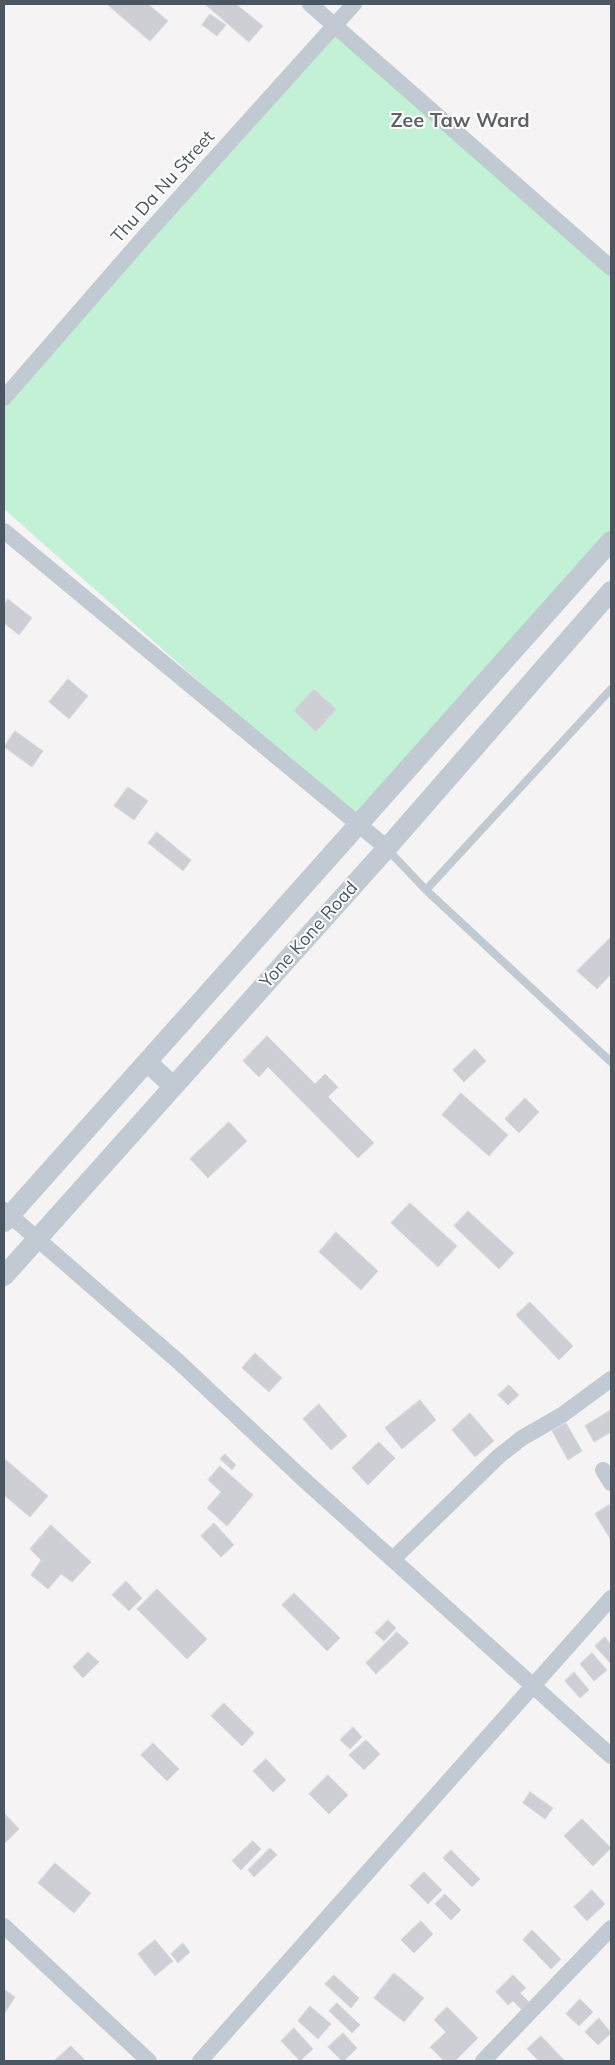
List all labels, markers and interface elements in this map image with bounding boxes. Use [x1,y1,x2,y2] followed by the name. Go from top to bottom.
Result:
[390,109,530,133] district label: Zee Taw Ward
[107,126,219,248] street label: Thu Da Nu Street
[256,877,362,993] street label: Yone Kone Road

